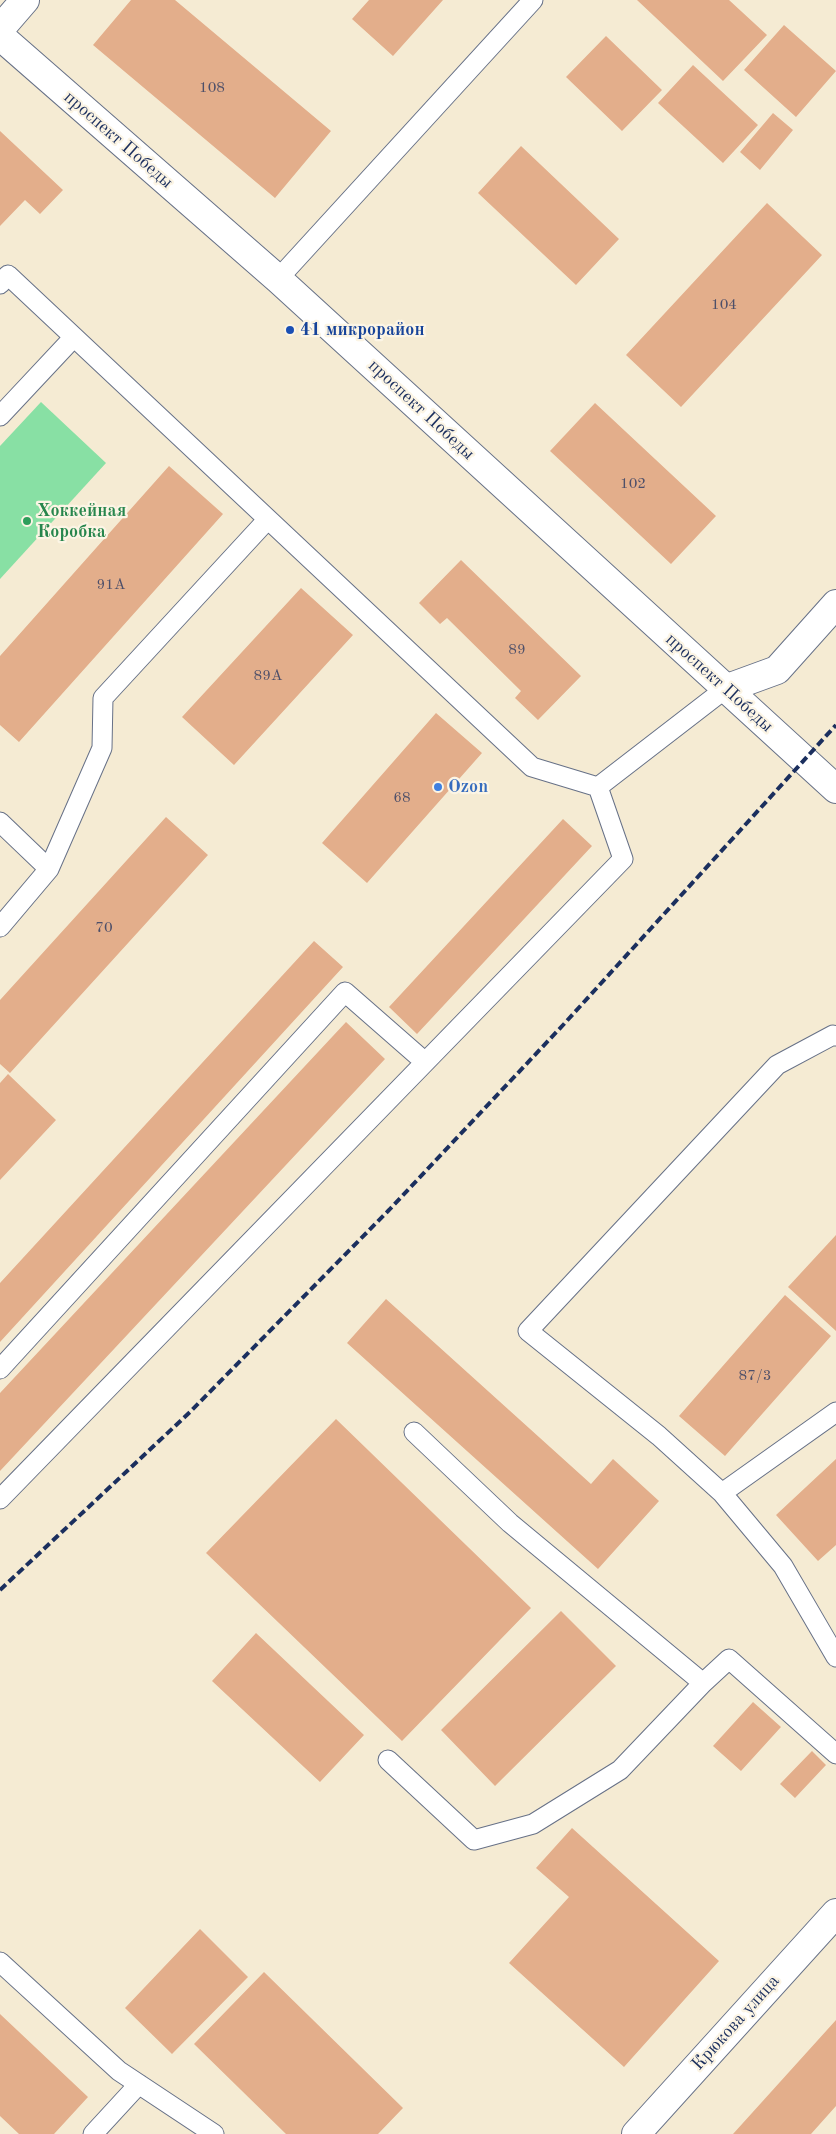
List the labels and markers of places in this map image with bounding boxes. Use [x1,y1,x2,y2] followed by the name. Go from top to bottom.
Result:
[300,319,425,341] place label: 41 микрорайон
[284,324,296,336] marker: 41 микрорайон
[37,500,126,542] place label: Хоккейная Коробка
[21,515,33,527] marker: Хоккейная Коробка
[448,776,488,798] place label: Ozon
[432,781,444,793] marker: Ozon

